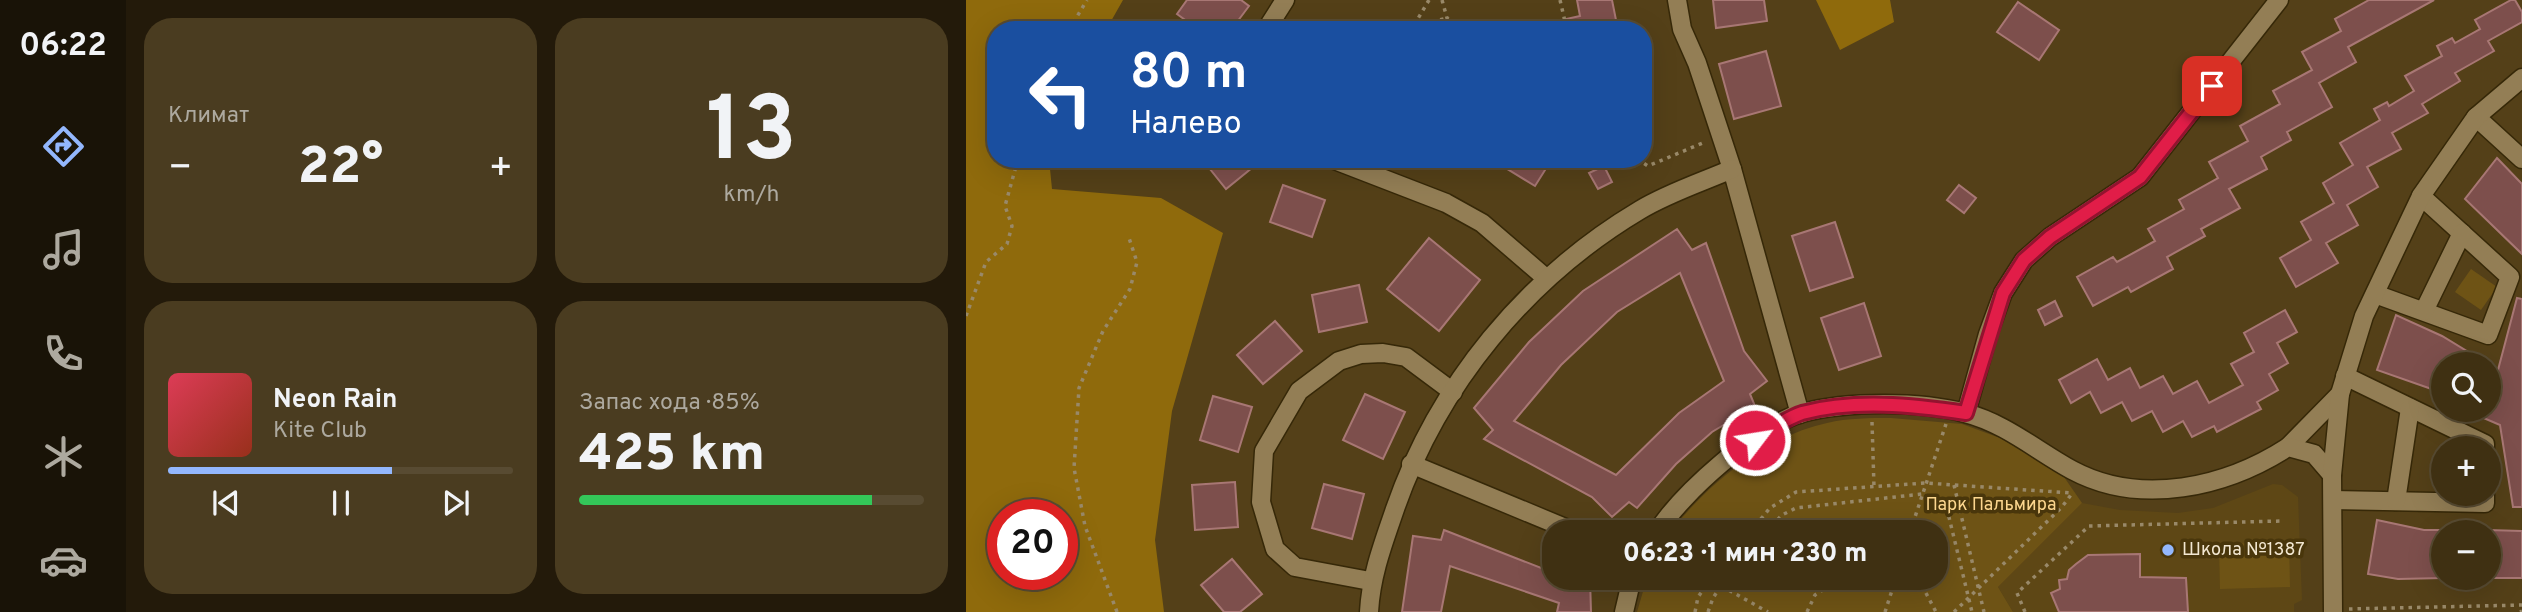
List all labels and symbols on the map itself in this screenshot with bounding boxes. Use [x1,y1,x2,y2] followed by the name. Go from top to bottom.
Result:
[2182,56,2242,116] pin
[1718,403,1792,477] position arrow
[1926,494,2056,517] park label: Парк Пальмира
[987,499,1078,590] speed limit sign: 20
[2182,539,2305,562] place label: Школа №1387
[2160,542,2176,558] marker: Школа №1387

